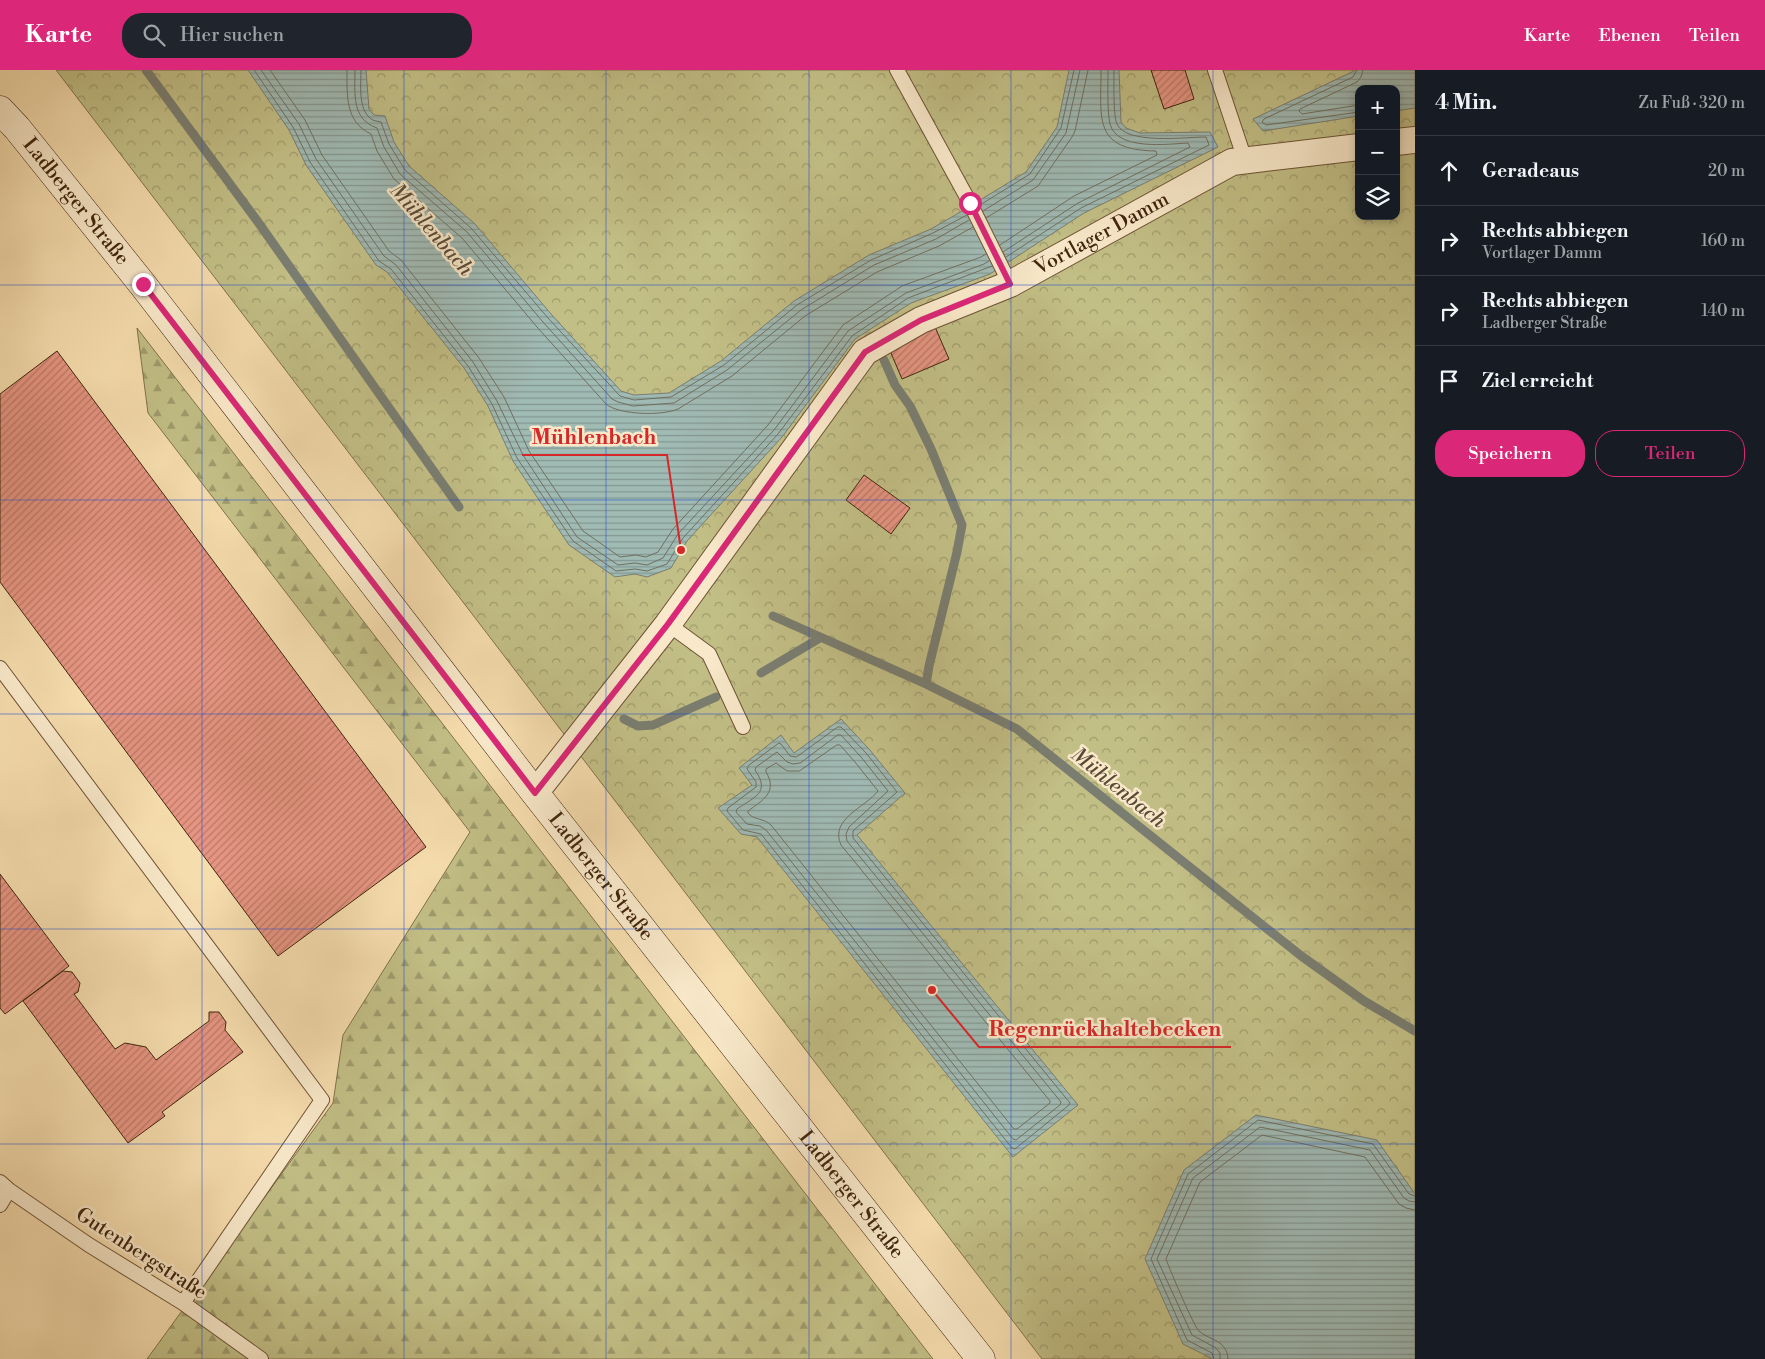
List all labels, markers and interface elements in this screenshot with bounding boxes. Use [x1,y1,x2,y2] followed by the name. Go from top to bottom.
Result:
[122,13,472,58] search box
[25,20,92,50] text: Karte
[140,21,168,49] icon: search
[180,23,284,47] text: Hier suchen
[1524,24,1570,47] text: Karte
[1598,24,1661,47] text: Ebenen
[1689,24,1740,47] text: Teilen
[1355,85,1400,220] map controls
[1355,85,1400,130] button: +
[1435,90,1497,116] text: 4 Min.
[1639,93,1745,113] text: Zu Fuß · 320 m
[1355,130,1400,175] button: −
[17,133,135,270] street label: Ladberger Straße
[1435,157,1463,185] icon: ahead
[1482,159,1579,183] text: Geradeaus
[1708,161,1745,181] text: 20 m
[1355,175,1400,220] button: layers
[384,178,478,282] water label: Mühlenbach
[1029,186,1174,281] street label: Vortlager Damm
[959,192,982,215] route start
[1482,219,1628,243] text: Rechts abbiegen
[1435,227,1463,255] icon: right
[1701,231,1745,251] text: 160 m
[1482,243,1602,263] text: Vortlager Damm
[132,273,155,296] route end
[1482,289,1628,313] text: Rechts abbiegen
[1435,297,1463,325] icon: right
[1701,301,1745,321] text: 140 m
[1482,313,1607,333] text: Ladberger Straße
[1435,367,1463,395] icon: arrive
[1482,369,1593,393] text: Ziel erreicht
[522,419,667,455] callout: Mühlenbach
[532,425,656,451] text: Mühlenbach
[1435,430,1585,477] button: Speichern
[1595,430,1745,477] button: Teilen
[1065,742,1171,834] water label: Mühlenbach
[543,807,659,946] street label: Ladberger Straße
[979,1011,1231,1047] callout: Regenrückhaltebecken
[989,1017,1221,1043] text: Regenrückhaltebecken
[793,1125,910,1264] street label: Ladberger Straße
[71,1202,211,1306] street label: Gutenbergstraße

